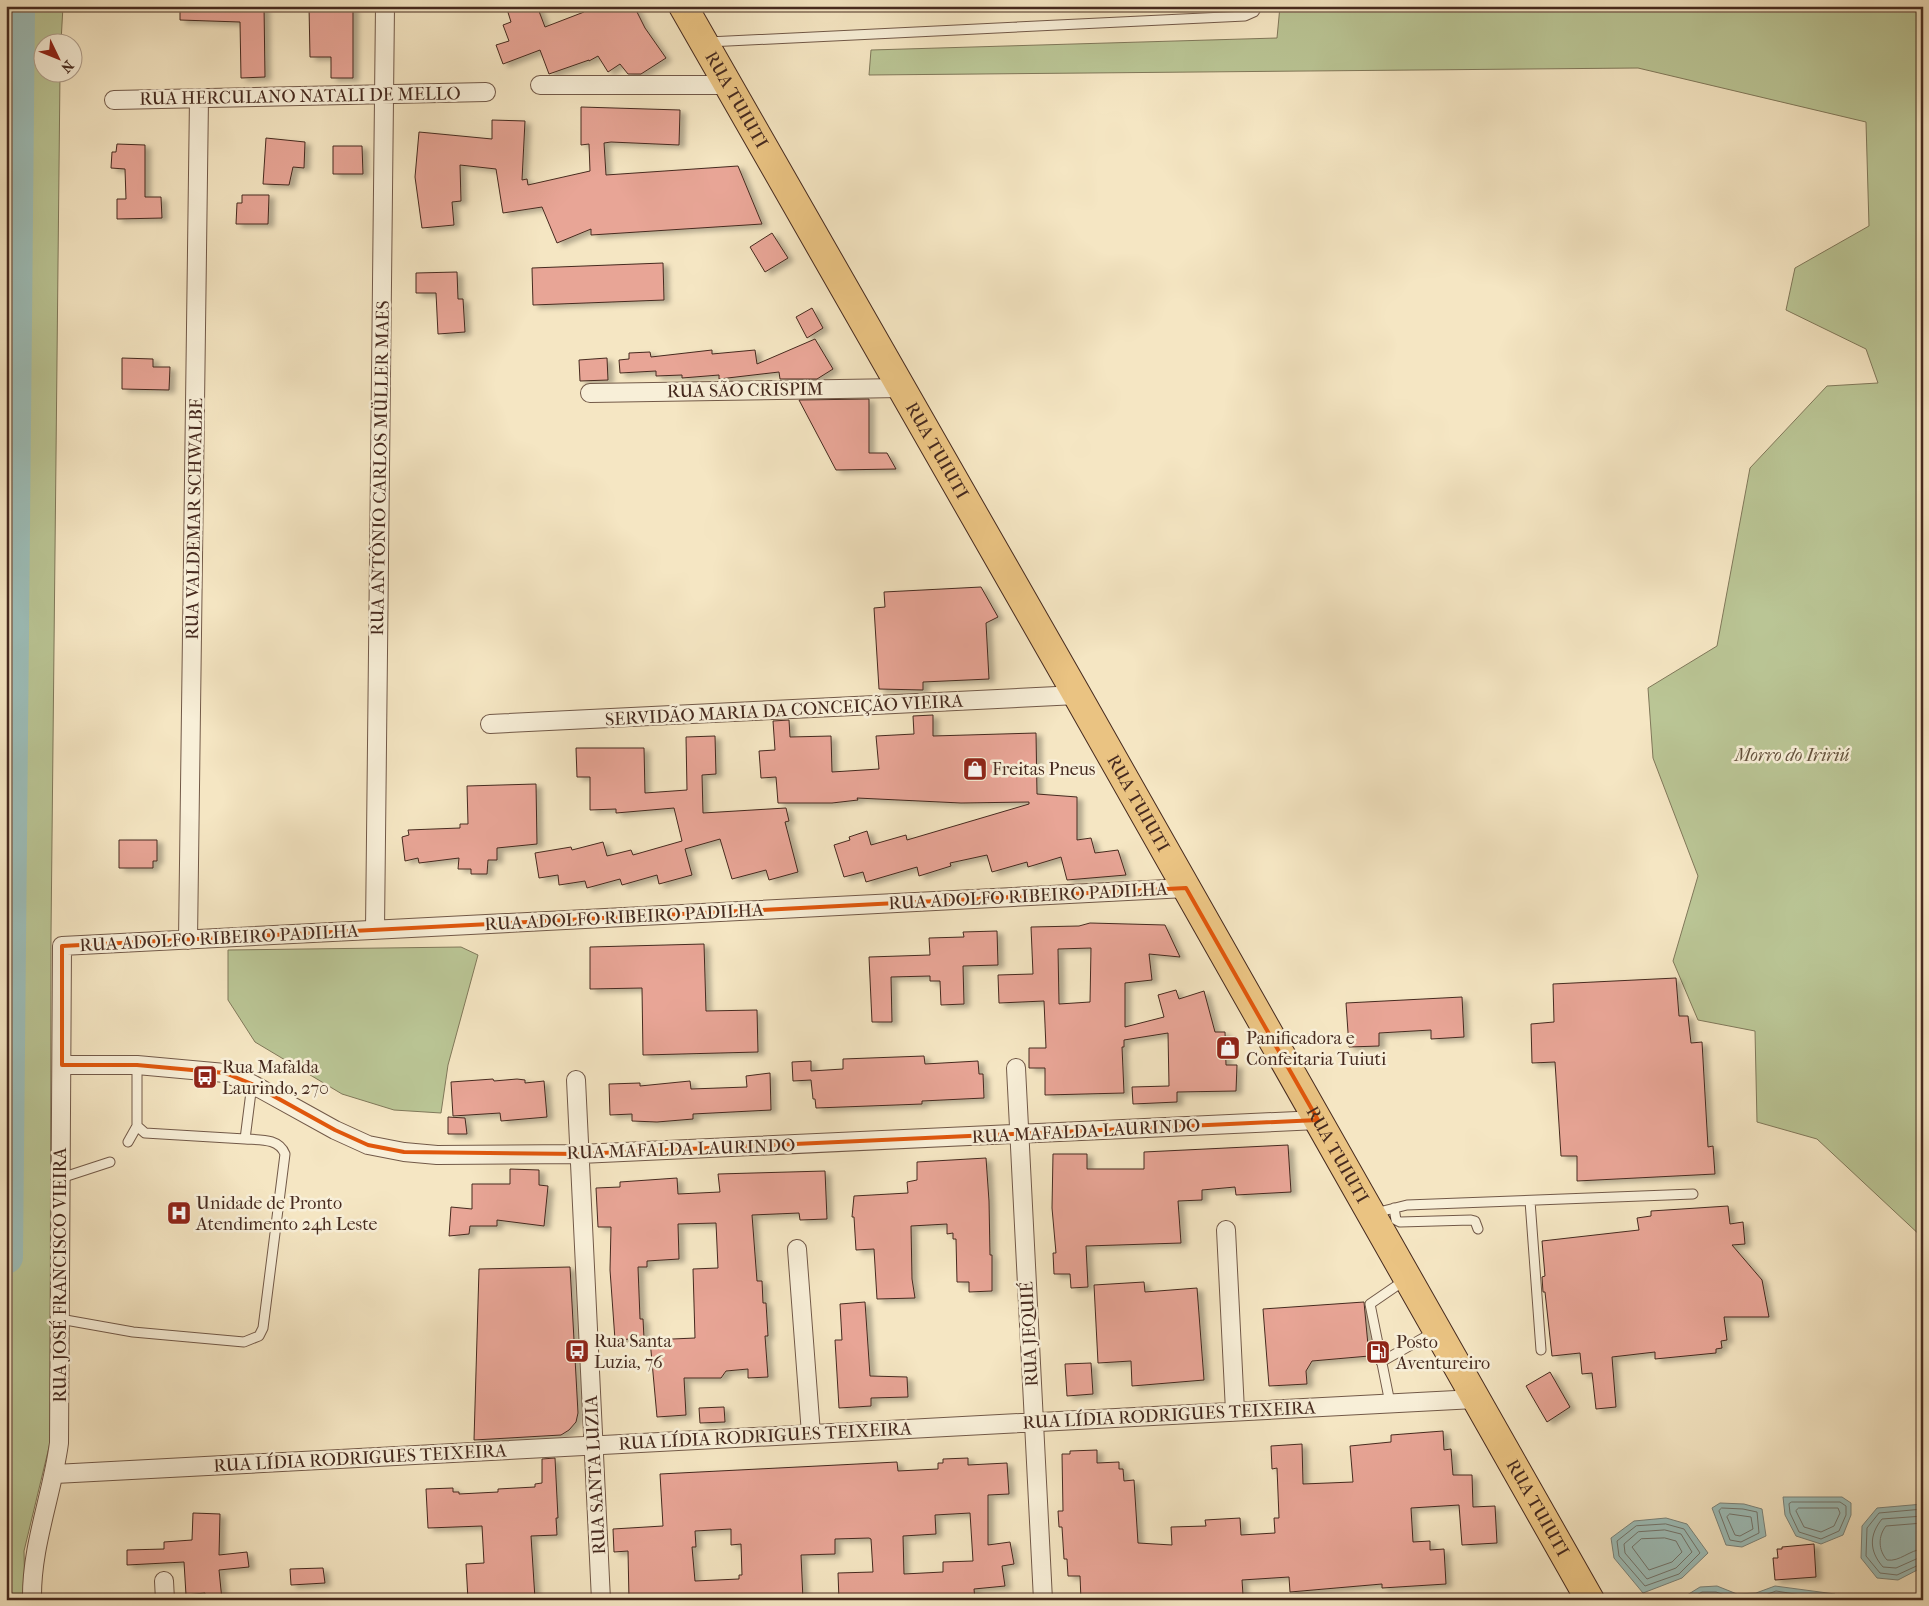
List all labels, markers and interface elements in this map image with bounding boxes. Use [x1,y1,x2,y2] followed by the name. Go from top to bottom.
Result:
[32,32,82,82] north arrow
[700,48,772,152] street label: RUA TUIUTI
[57,57,77,76] text: N
[139,83,461,110] street label: RUA HERCULANO NATALI DE MELLO
[365,300,394,636] street label: RUA ANTÔNIO CARLOS MÜLLER MAES
[667,378,823,402] street label: RUA SÃO CRISPIM
[182,398,207,640] street label: RUA VALDEMAR SCHWALBE
[901,399,973,503] street label: RUA TUIUTI
[604,690,964,731] street label: SERVIDÃO MARIA DA CONCEIÇÃO VIEIRA
[1733,745,1850,766] park label: Morro do Iririú
[1102,751,1174,856] street label: RUA TUIUTI
[962,756,988,782] shop icon: Freitas Pneus
[992,759,1096,780] place label: Freitas Pneus
[888,879,1168,914] street label: RUA ADOLFO RIBEIRO PADILHA
[484,900,764,935] street label: RUA ADOLFO RIBEIRO PADILHA
[79,921,359,956] street label: RUA ADOLFO RIBEIRO PADILHA
[1246,1028,1387,1070] place label: Panificadora e Confeitaria Tuiuti
[1215,1035,1241,1061] shop icon: Panificadora e Confeitaria Tuiuti
[222,1057,329,1099] place label: Rua Mafalda Laurindo, 270
[192,1064,218,1090] bus stop icon: Rua Mafalda Laurindo, 270
[1301,1103,1373,1207] street label: RUA TUIUTI
[971,1115,1201,1148] street label: RUA MAFALDA LAURINDO
[566,1135,796,1164] street label: RUA MAFALDA LAURINDO
[49,1147,71,1402] street label: RUA JOSÉ FRANCISCO VIEIRA
[195,1193,378,1235] place label: Unidade de Pronto Atendimento 24h Leste
[166,1200,192,1226] hospital icon: Unidade de Pronto Atendimento 24h Leste
[1015,1281,1043,1387] street label: RUA JEQUIÉ
[594,1331,673,1373] place label: Rua Santa Luzia, 76
[1395,1332,1490,1374] place label: Posto Aventureiro
[564,1338,590,1364] bus stop icon: Rua Santa Luzia, 76
[1365,1339,1391,1365] fuel station icon: Posto Aventureiro
[581,1395,610,1555] street label: RUA SANTA LUZIA
[1022,1396,1317,1434] street label: RUA LÍDIA RODRIGUES TEIXEIRA
[618,1417,913,1455] street label: RUA LÍDIA RODRIGUES TEIXEIRA
[213,1439,508,1477] street label: RUA LÍDIA RODRIGUES TEIXEIRA
[1502,1456,1573,1560] street label: RUA TUIUTI

